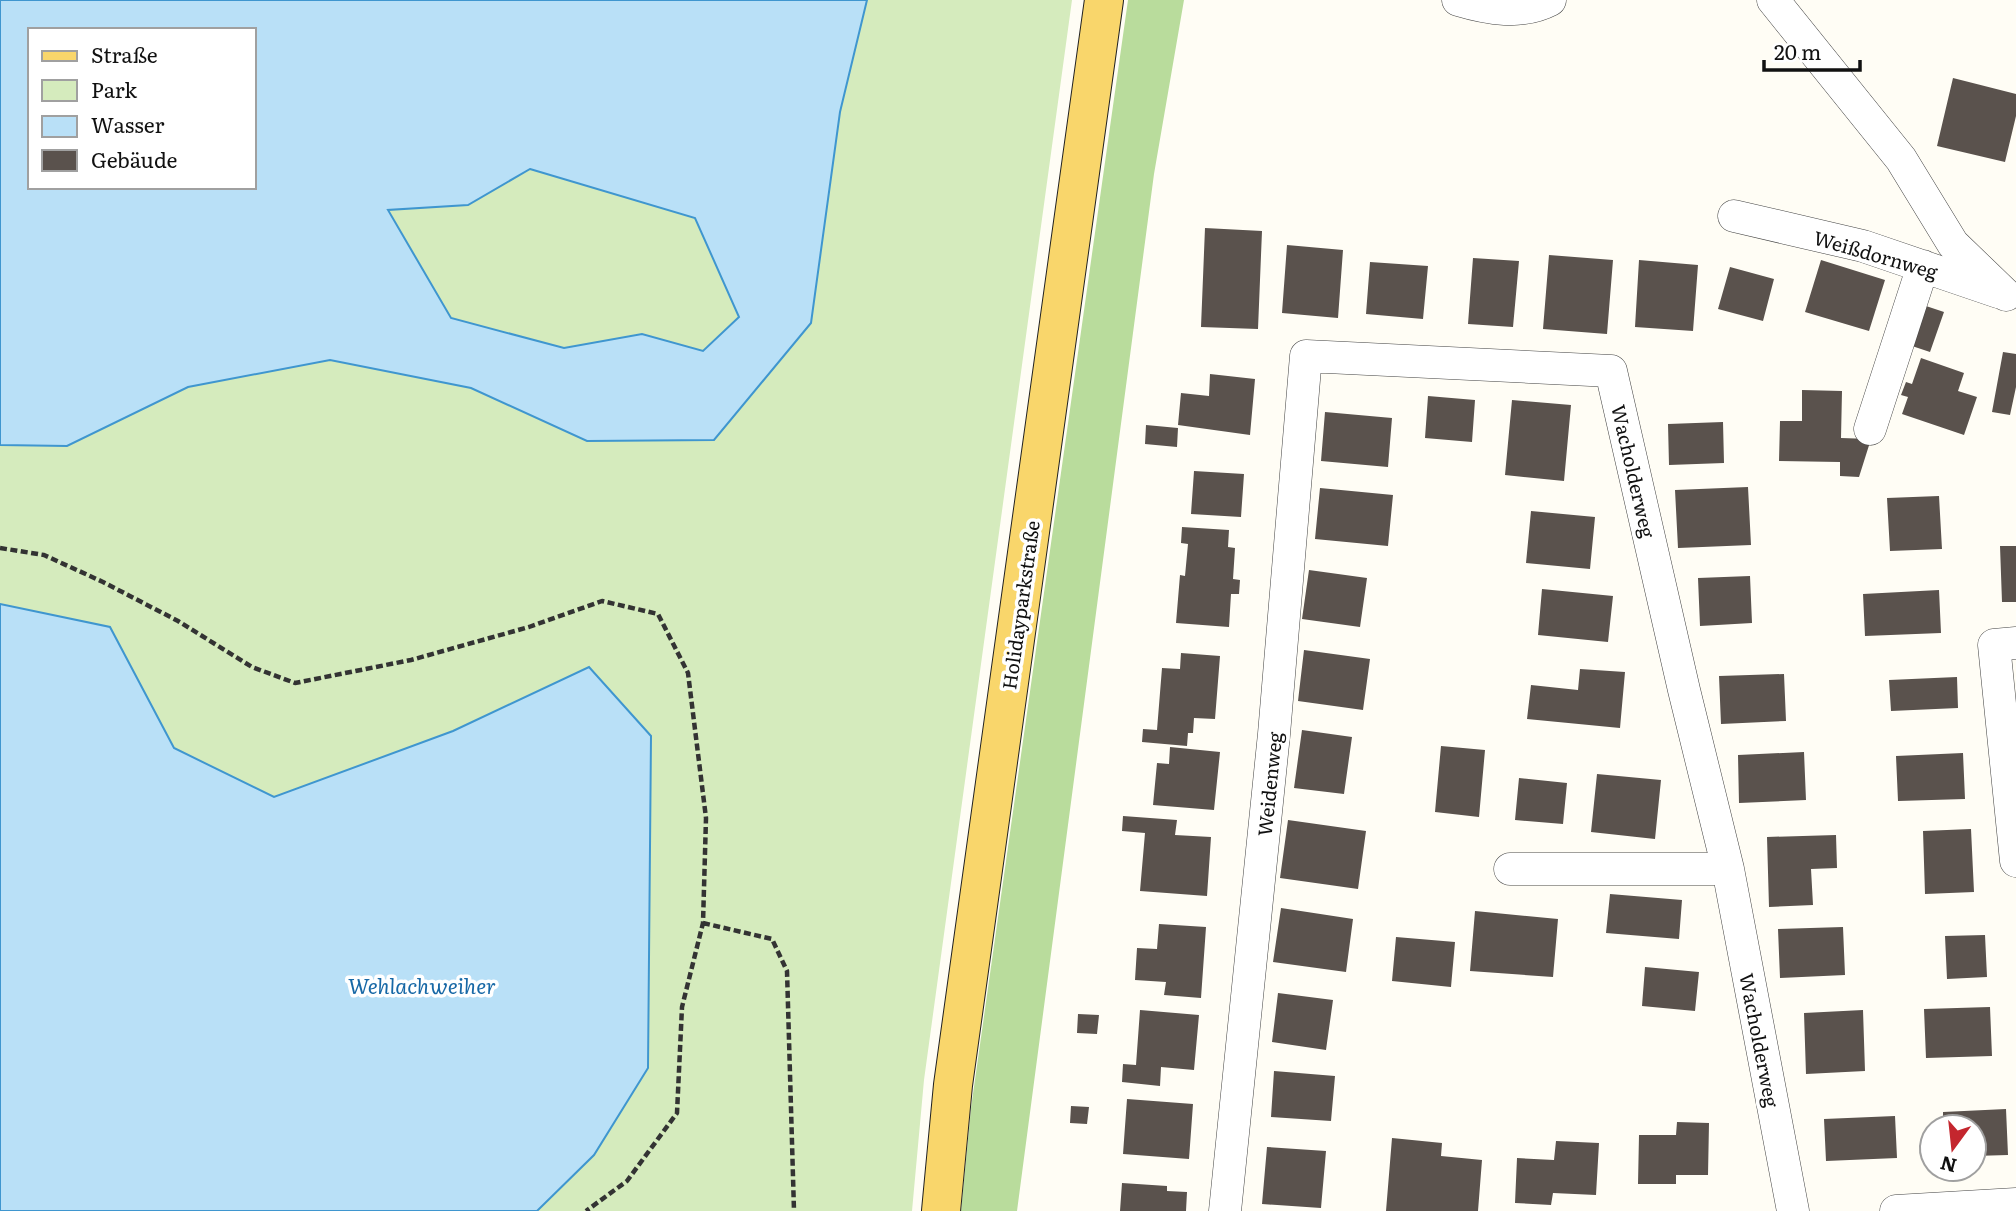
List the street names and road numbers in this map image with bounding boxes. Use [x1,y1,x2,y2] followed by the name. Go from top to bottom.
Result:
[1811,223,1942,285] street label: Weißdornweg
[1605,402,1663,541] street label: Wacholderweg
[994,518,1046,691] street label: Holidayparkstraße
[1250,730,1288,838] street label: Weidenweg
[1733,971,1787,1110] street label: Wacholderweg

